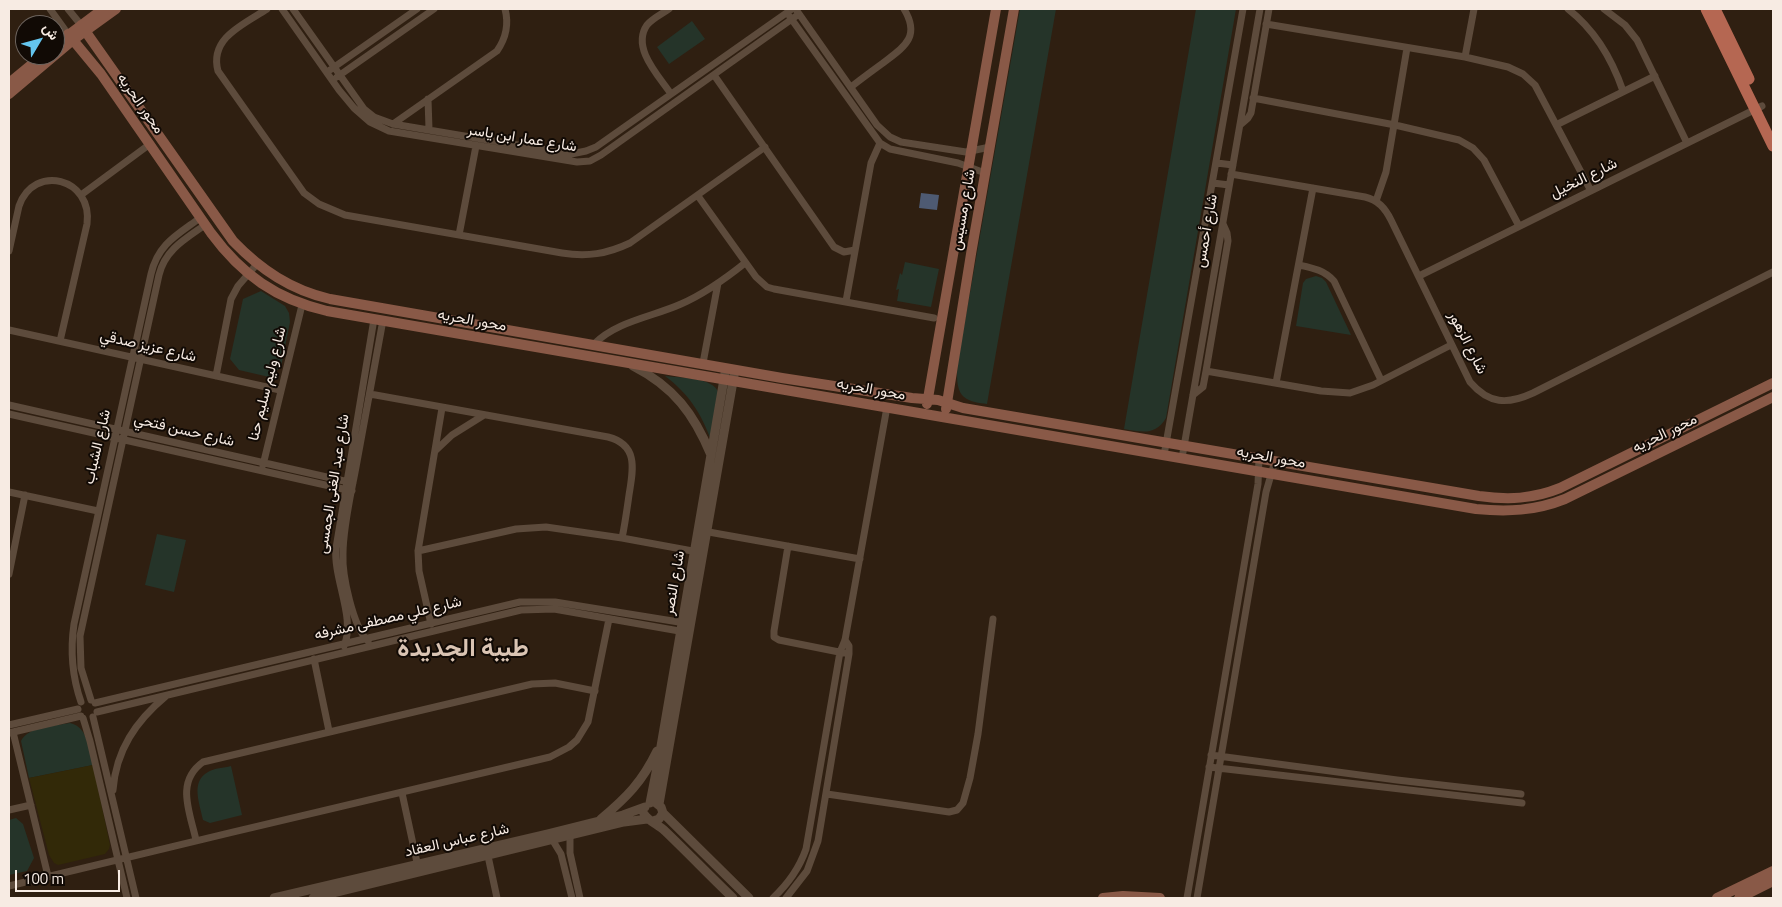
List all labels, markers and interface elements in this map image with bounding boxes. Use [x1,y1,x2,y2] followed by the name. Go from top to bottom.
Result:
[15,15,65,65] north arrow
[38,18,65,44] text: ش
[113,70,167,138] street label: محور الحريه
[466,121,578,157] street label: شارع عمار ابن ياسر
[1547,155,1621,203] street label: شارع النخيل
[948,168,980,252] street label: شارع رمسيس
[1192,193,1222,269] street label: شارع أحمس
[436,306,508,336] street label: محور الحريه
[1444,309,1490,377] street label: شارع الزهور
[245,325,291,443] street label: شارع وليم سليم حنا
[98,327,198,367] street label: شارع عزيز صدقي
[835,375,907,405] street label: محور الحريه
[81,408,115,486] street label: شارع الشباب
[132,411,236,451] street label: شارع حسن فتحي
[1630,411,1700,457] street label: محور الحريه
[314,413,354,555] street label: شارع عبد الغنى الجمسى
[1235,443,1307,473] street label: محور الحريه
[660,549,690,617] street label: شارع النصر
[313,593,463,645] street label: شارع علي مصطفى مشرفه
[397,635,529,665] district label: طيبة الجديدة
[403,820,511,862] street label: شارع عباس العقاد
[18,860,122,892] scale bar
[23,867,64,890] text: 100 m

